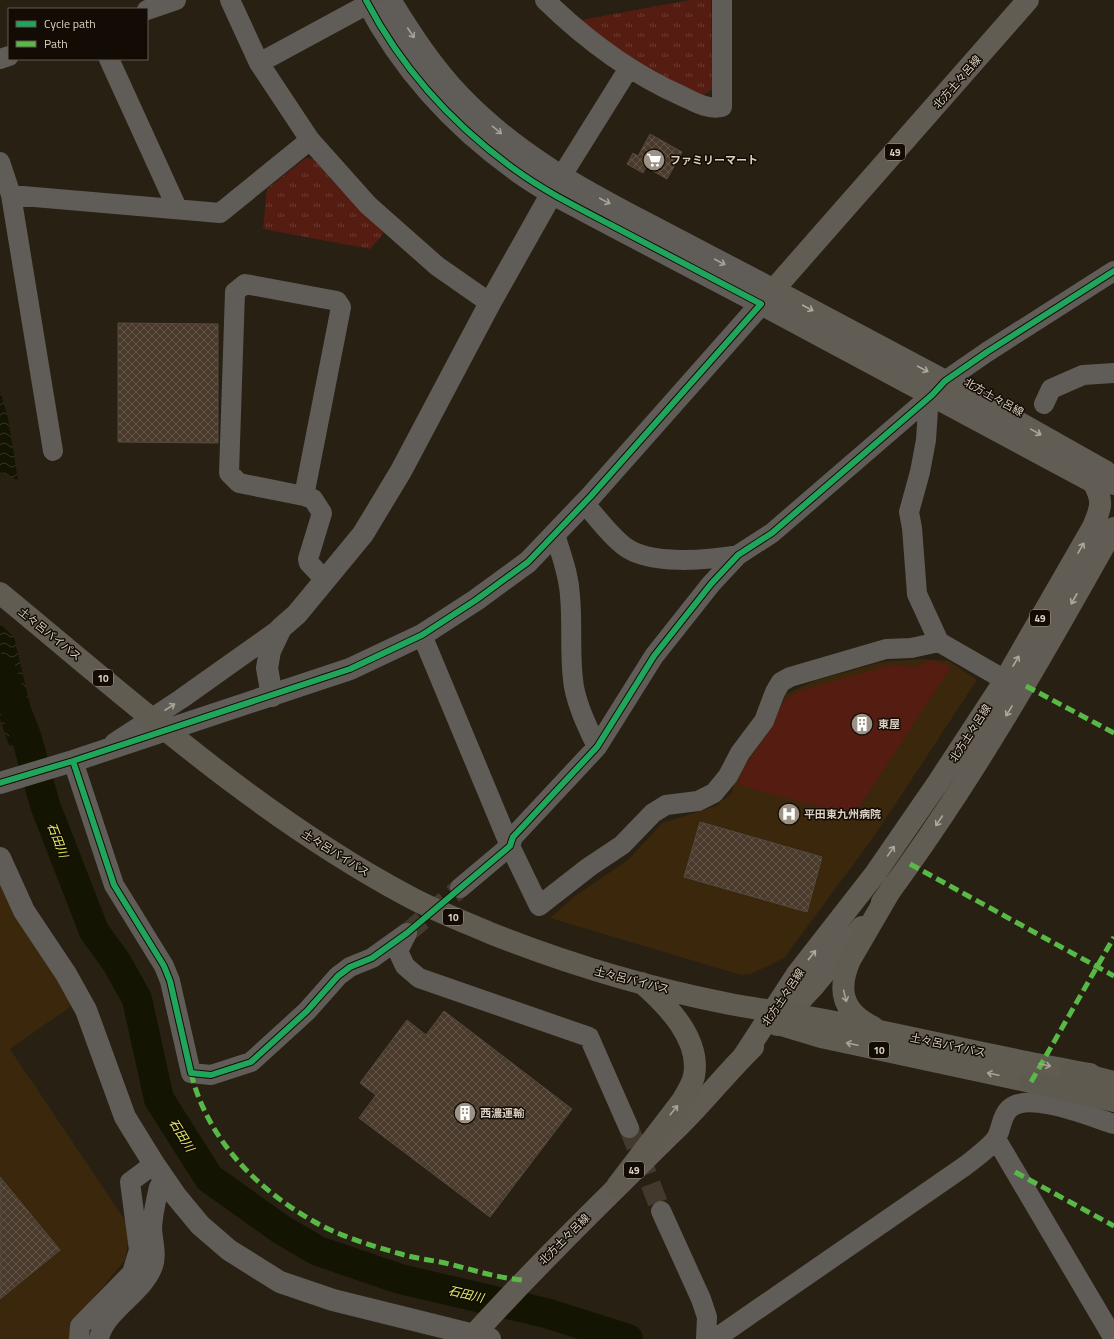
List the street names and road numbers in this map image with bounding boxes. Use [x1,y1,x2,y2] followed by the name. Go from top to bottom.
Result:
[929,52,985,112] street label: 北方土々呂線
[885,144,905,160] road number: 49
[961,374,1027,420] street label: 北方土々呂線
[15,604,85,664] street label: 土々呂バイパス
[1030,610,1050,626] road number: 49
[93,670,113,686] road number: 10
[945,701,995,765] street label: 北方土々呂線
[299,826,373,880] street label: 土々呂バイパス
[443,909,463,925] road number: 10
[593,963,671,997] street label: 土々呂バイパス
[758,965,808,1029] street label: 北方土々呂線
[909,1029,987,1061] street label: 土々呂バイパス
[869,1042,889,1058] road number: 10
[624,1162,644,1178] road number: 49
[535,1210,593,1268] street label: 北方土々呂線

